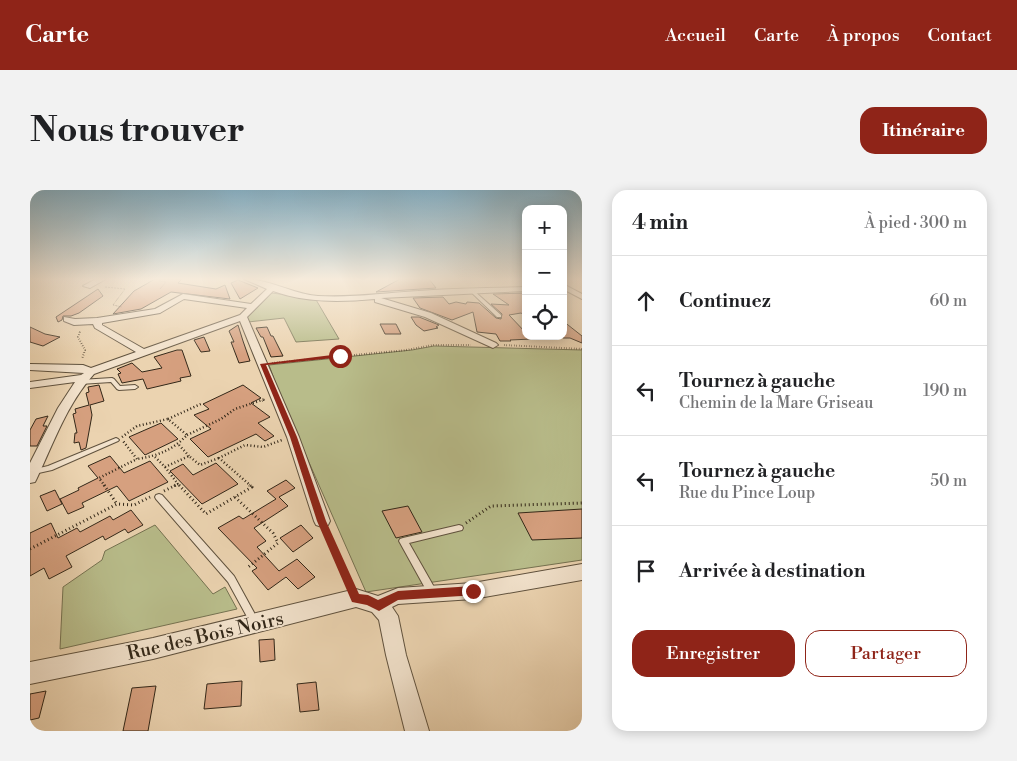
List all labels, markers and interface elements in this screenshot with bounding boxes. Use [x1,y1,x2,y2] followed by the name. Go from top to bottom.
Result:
[25,20,89,50] text: Carte
[665,24,726,47] text: Accueil
[754,24,799,47] text: Carte
[827,24,900,47] text: À propos
[928,24,992,47] text: Contact
[860,107,987,154] button: Itinéraire
[30,109,245,152] text: Nous trouver
[522,205,567,340] map controls
[522,205,567,250] button: +
[632,210,688,236] text: 4 min
[864,213,967,233] text: À pied · 300 m
[522,250,567,295] button: −
[632,287,660,315] icon: ahead
[679,289,771,313] text: Continuez
[929,291,967,311] text: 60 m
[522,295,567,340] button: locate
[329,345,352,368] route start
[679,369,835,393] text: Tournez à gauche
[632,377,660,405] icon: left
[923,381,967,401] text: 190 m
[679,393,873,413] text: Chemin de la Mare Griseau
[679,459,835,483] text: Tournez à gauche
[632,467,660,495] icon: left
[930,471,967,491] text: 50 m
[679,483,815,503] text: Rue du Pince Loup
[632,557,660,585] icon: arrive
[679,559,865,583] text: Arrivée à destination
[462,580,485,603] route end
[125,606,286,666] street label: Rue des Bois Noirs
[632,630,795,677] button: Enregistrer
[805,630,967,677] button: Partager

